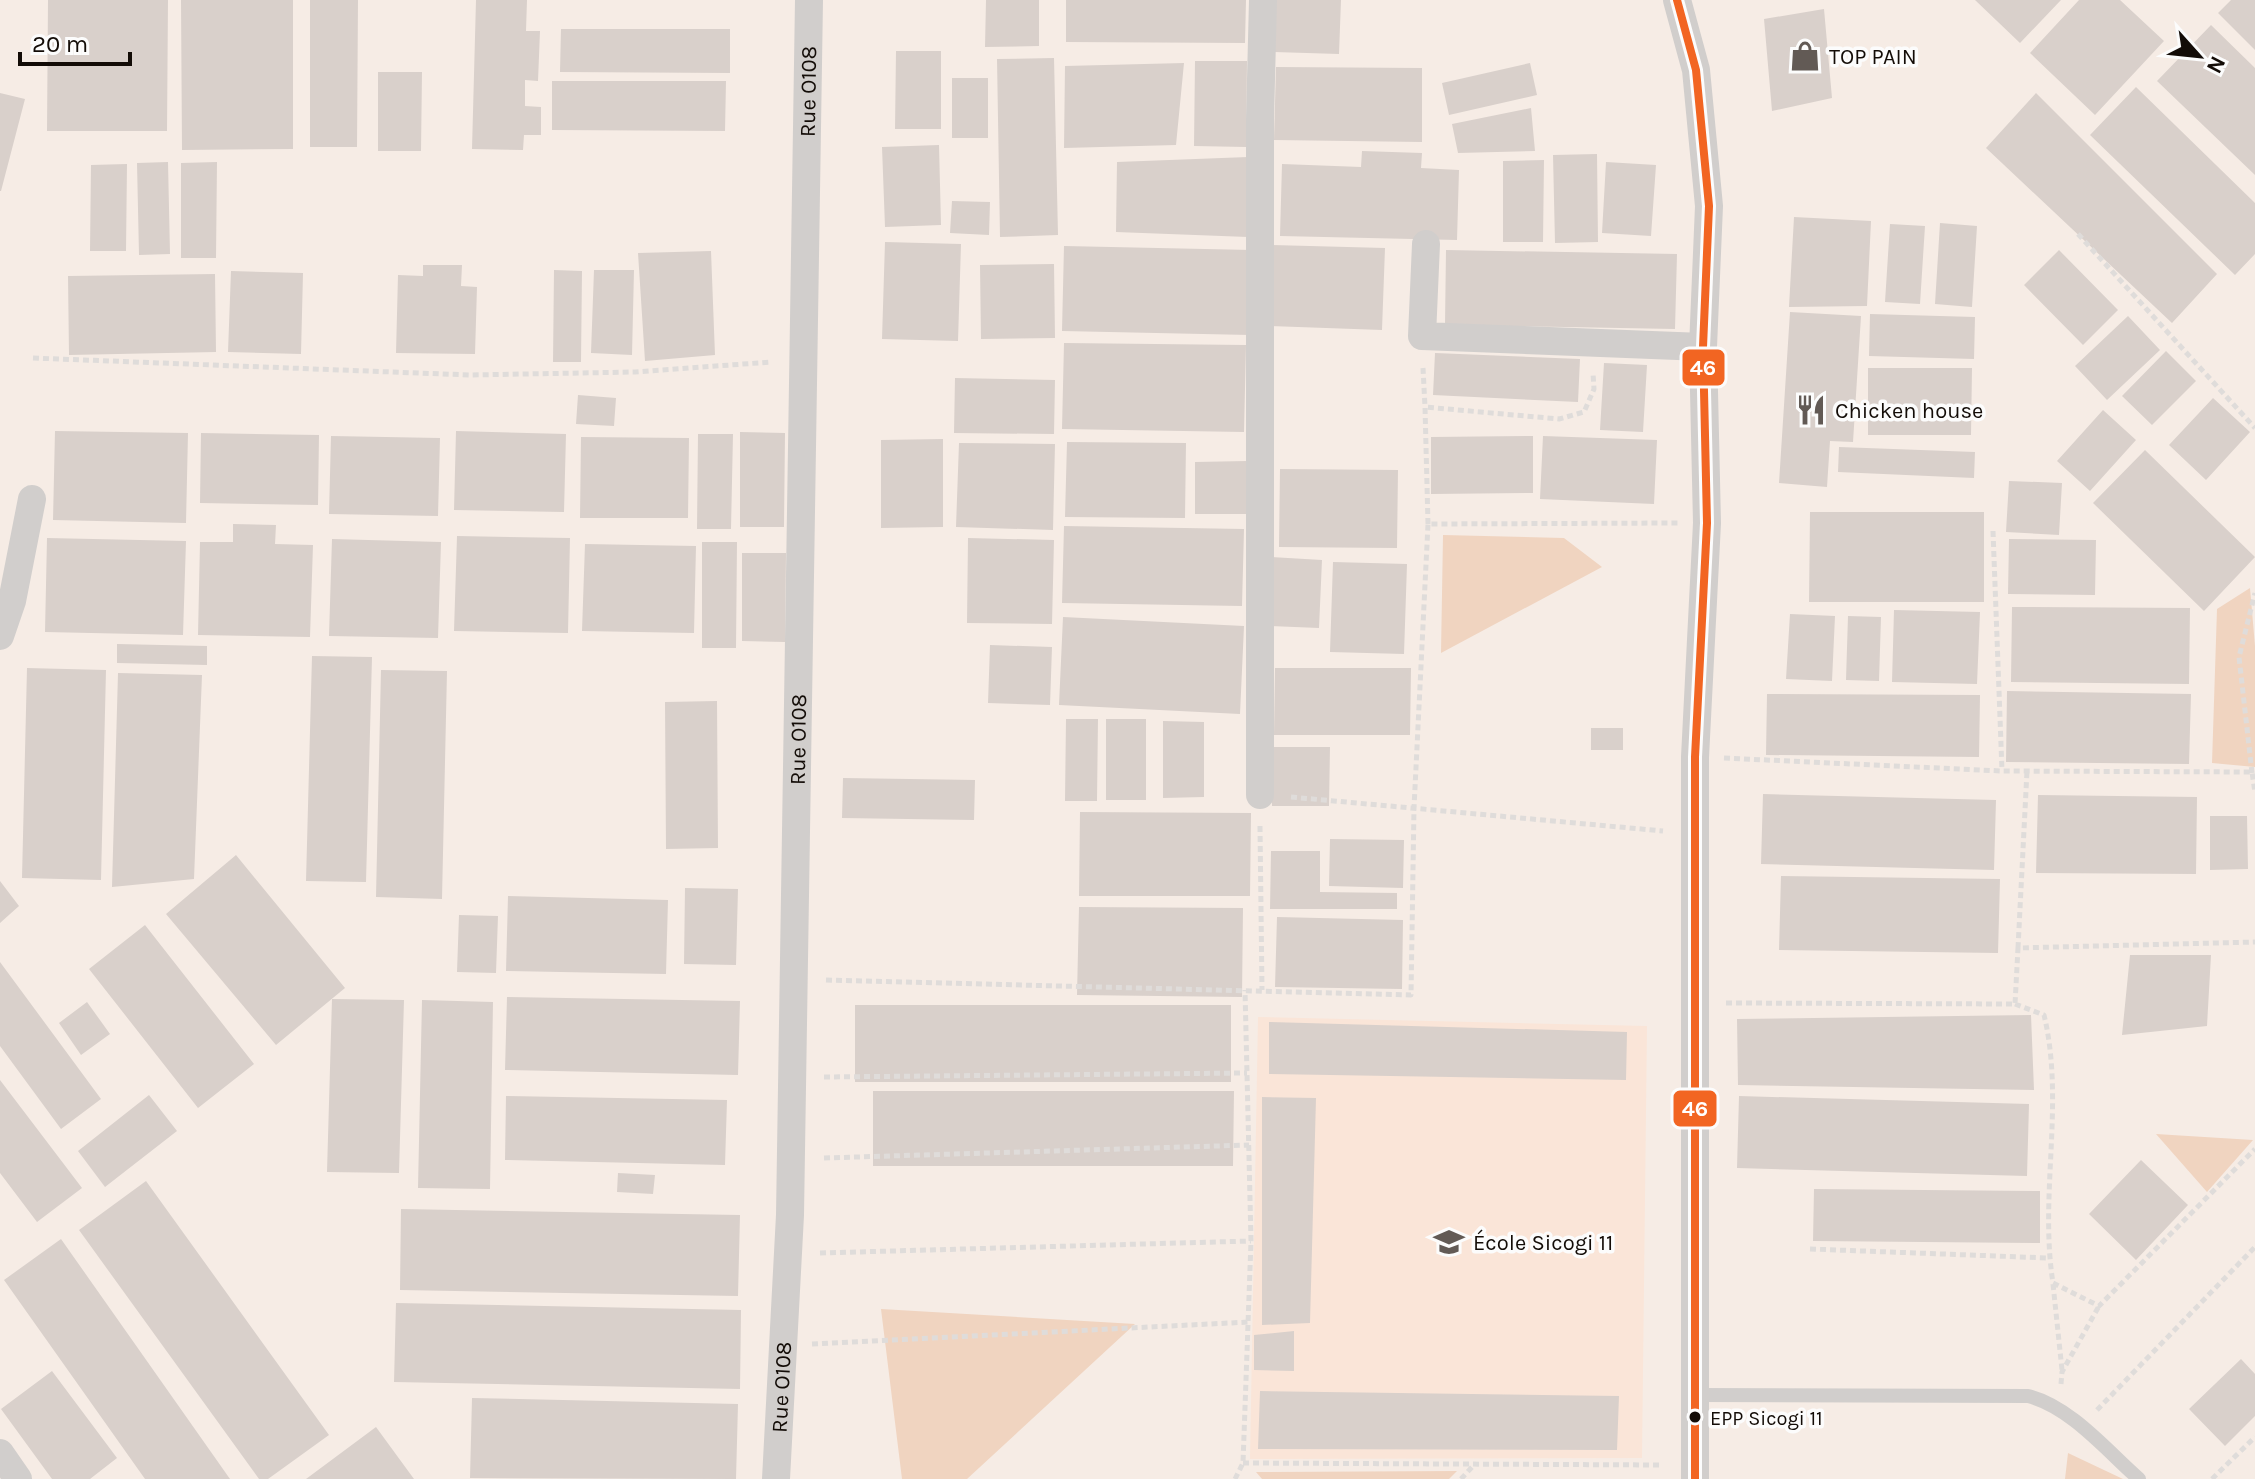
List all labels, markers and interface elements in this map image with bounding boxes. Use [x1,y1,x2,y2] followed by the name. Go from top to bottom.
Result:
[20,16,130,66] scale bar
[2159,16,2239,96] north arrow
[32,30,88,58] text: 20 m
[1788,39,1822,73] shop icon: TOP PAIN
[1829,44,1917,70] place label: TOP PAIN
[795,46,822,137] street label: Rue O108
[2201,52,2231,78] text: N
[1681,348,1726,387] line badge: 46
[1690,355,1716,381] text: 46
[1794,393,1828,427] restaurant icon: Chicken house
[1835,398,1983,424] place label: Chicken house
[785,694,812,785] street label: Rue O108
[1672,1089,1718,1128] line badge: 46
[1682,1096,1708,1122] text: 46
[1432,1225,1466,1259] school or university icon: École Sicogi 11
[1473,1229,1613,1256] place label: École Sicogi 11
[766,1341,797,1434] street label: Rue O108
[1710,1407,1823,1430] place label: EPP Sicogi 11
[1687,1409,1703,1425] marker: EPP Sicogi 11

